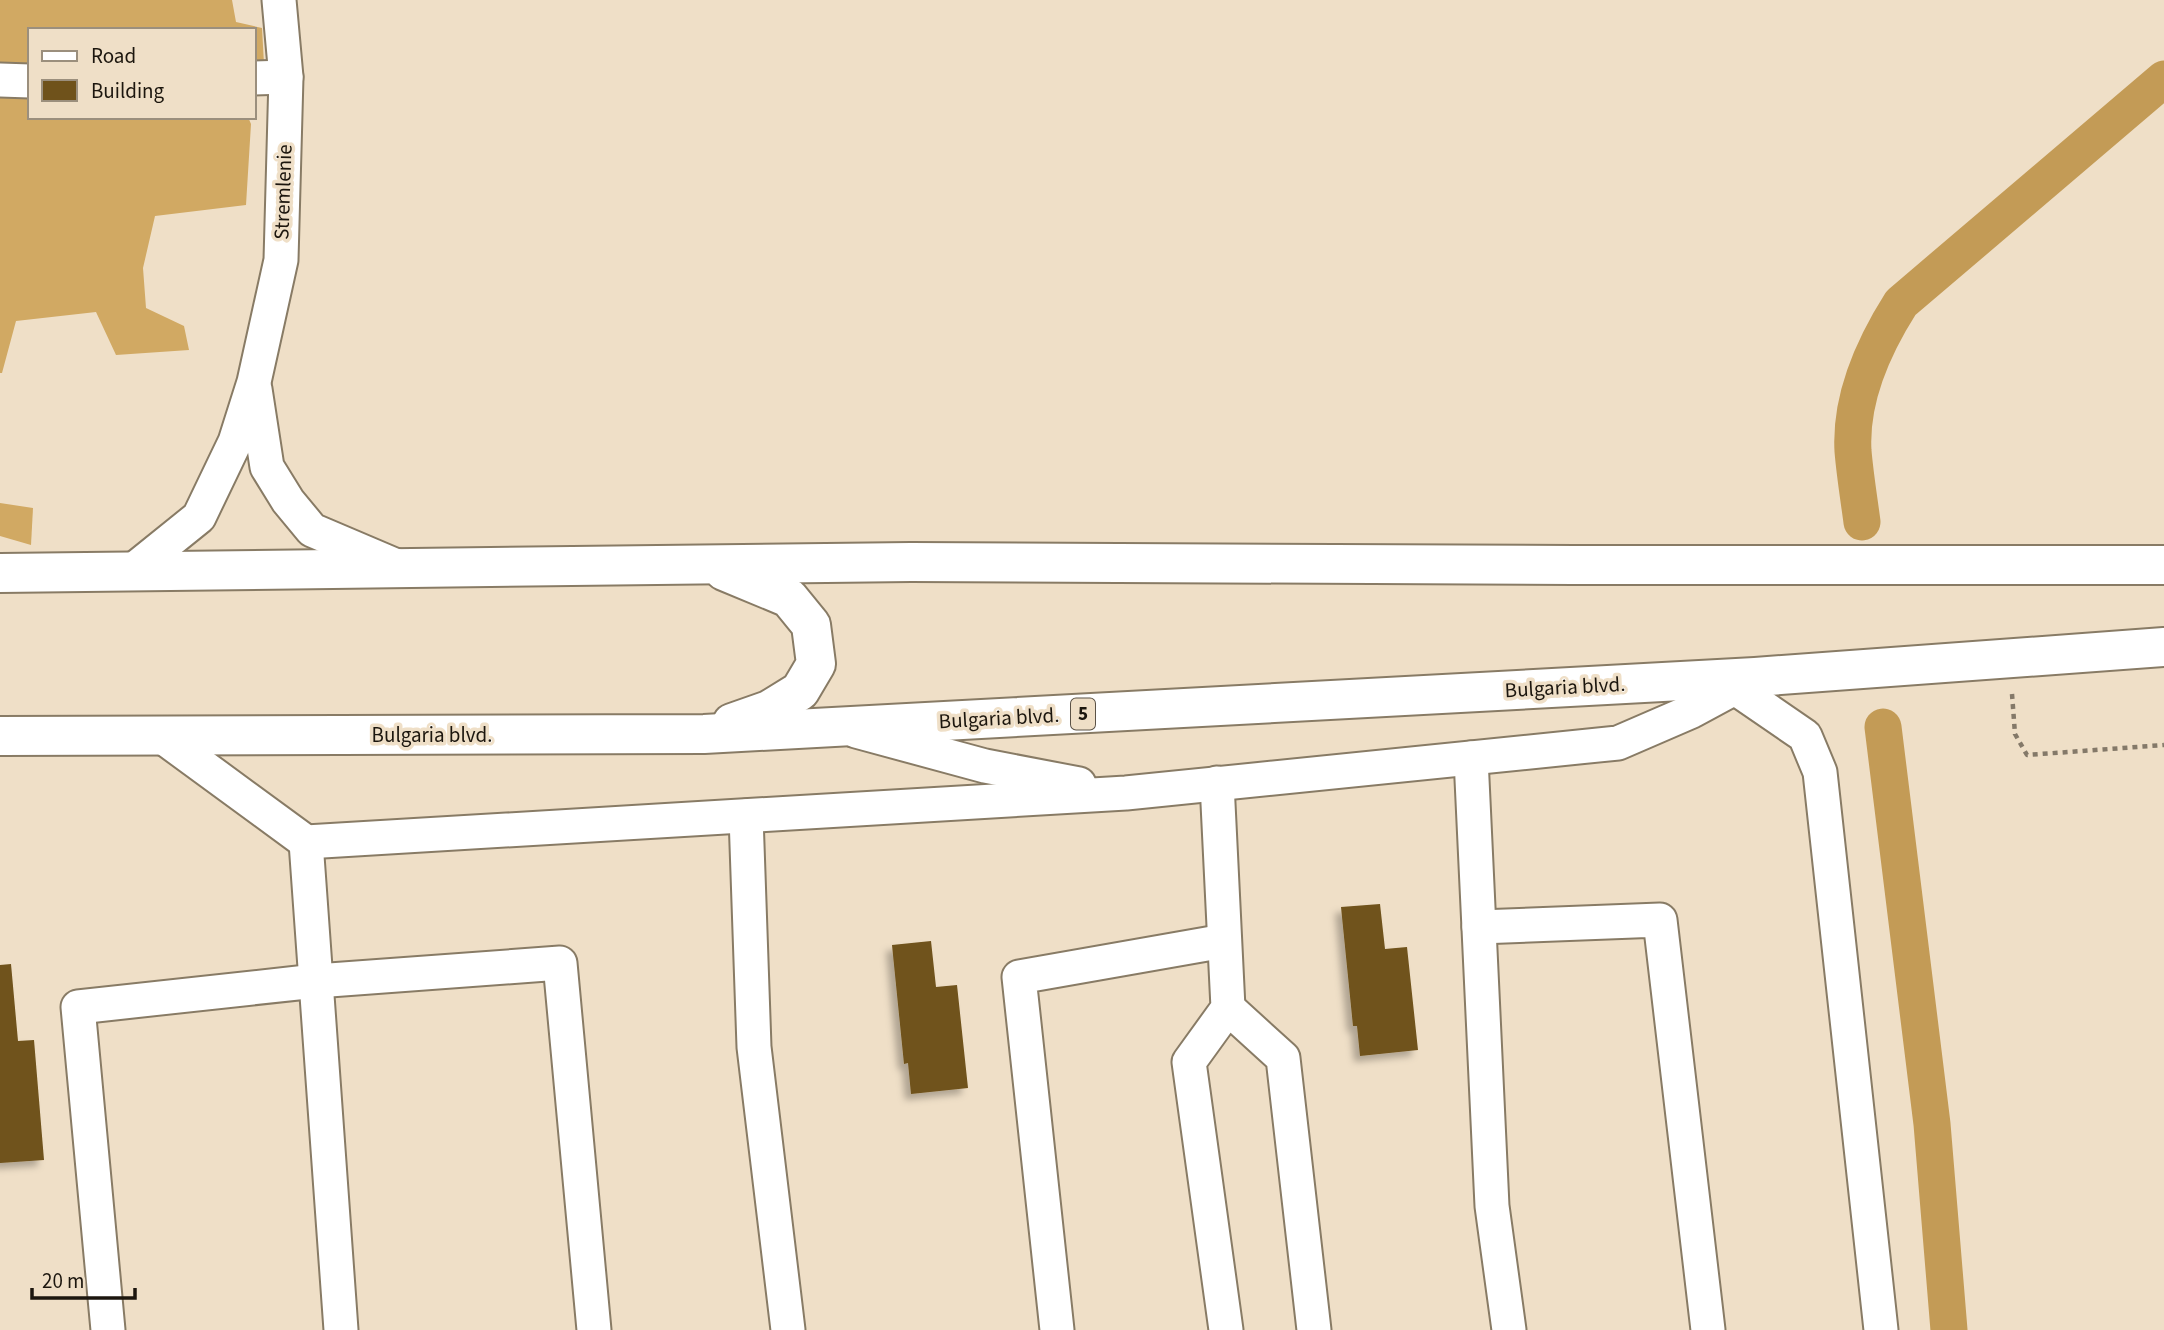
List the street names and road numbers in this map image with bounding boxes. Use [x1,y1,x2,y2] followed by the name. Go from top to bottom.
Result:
[266,144,300,240] street label: Stremlenie
[1504,669,1626,705] street label: Bulgaria blvd.
[1071,698,1095,730] road number: 5
[938,700,1060,736] street label: Bulgaria blvd.
[372,720,492,750] street label: Bulgaria blvd.

